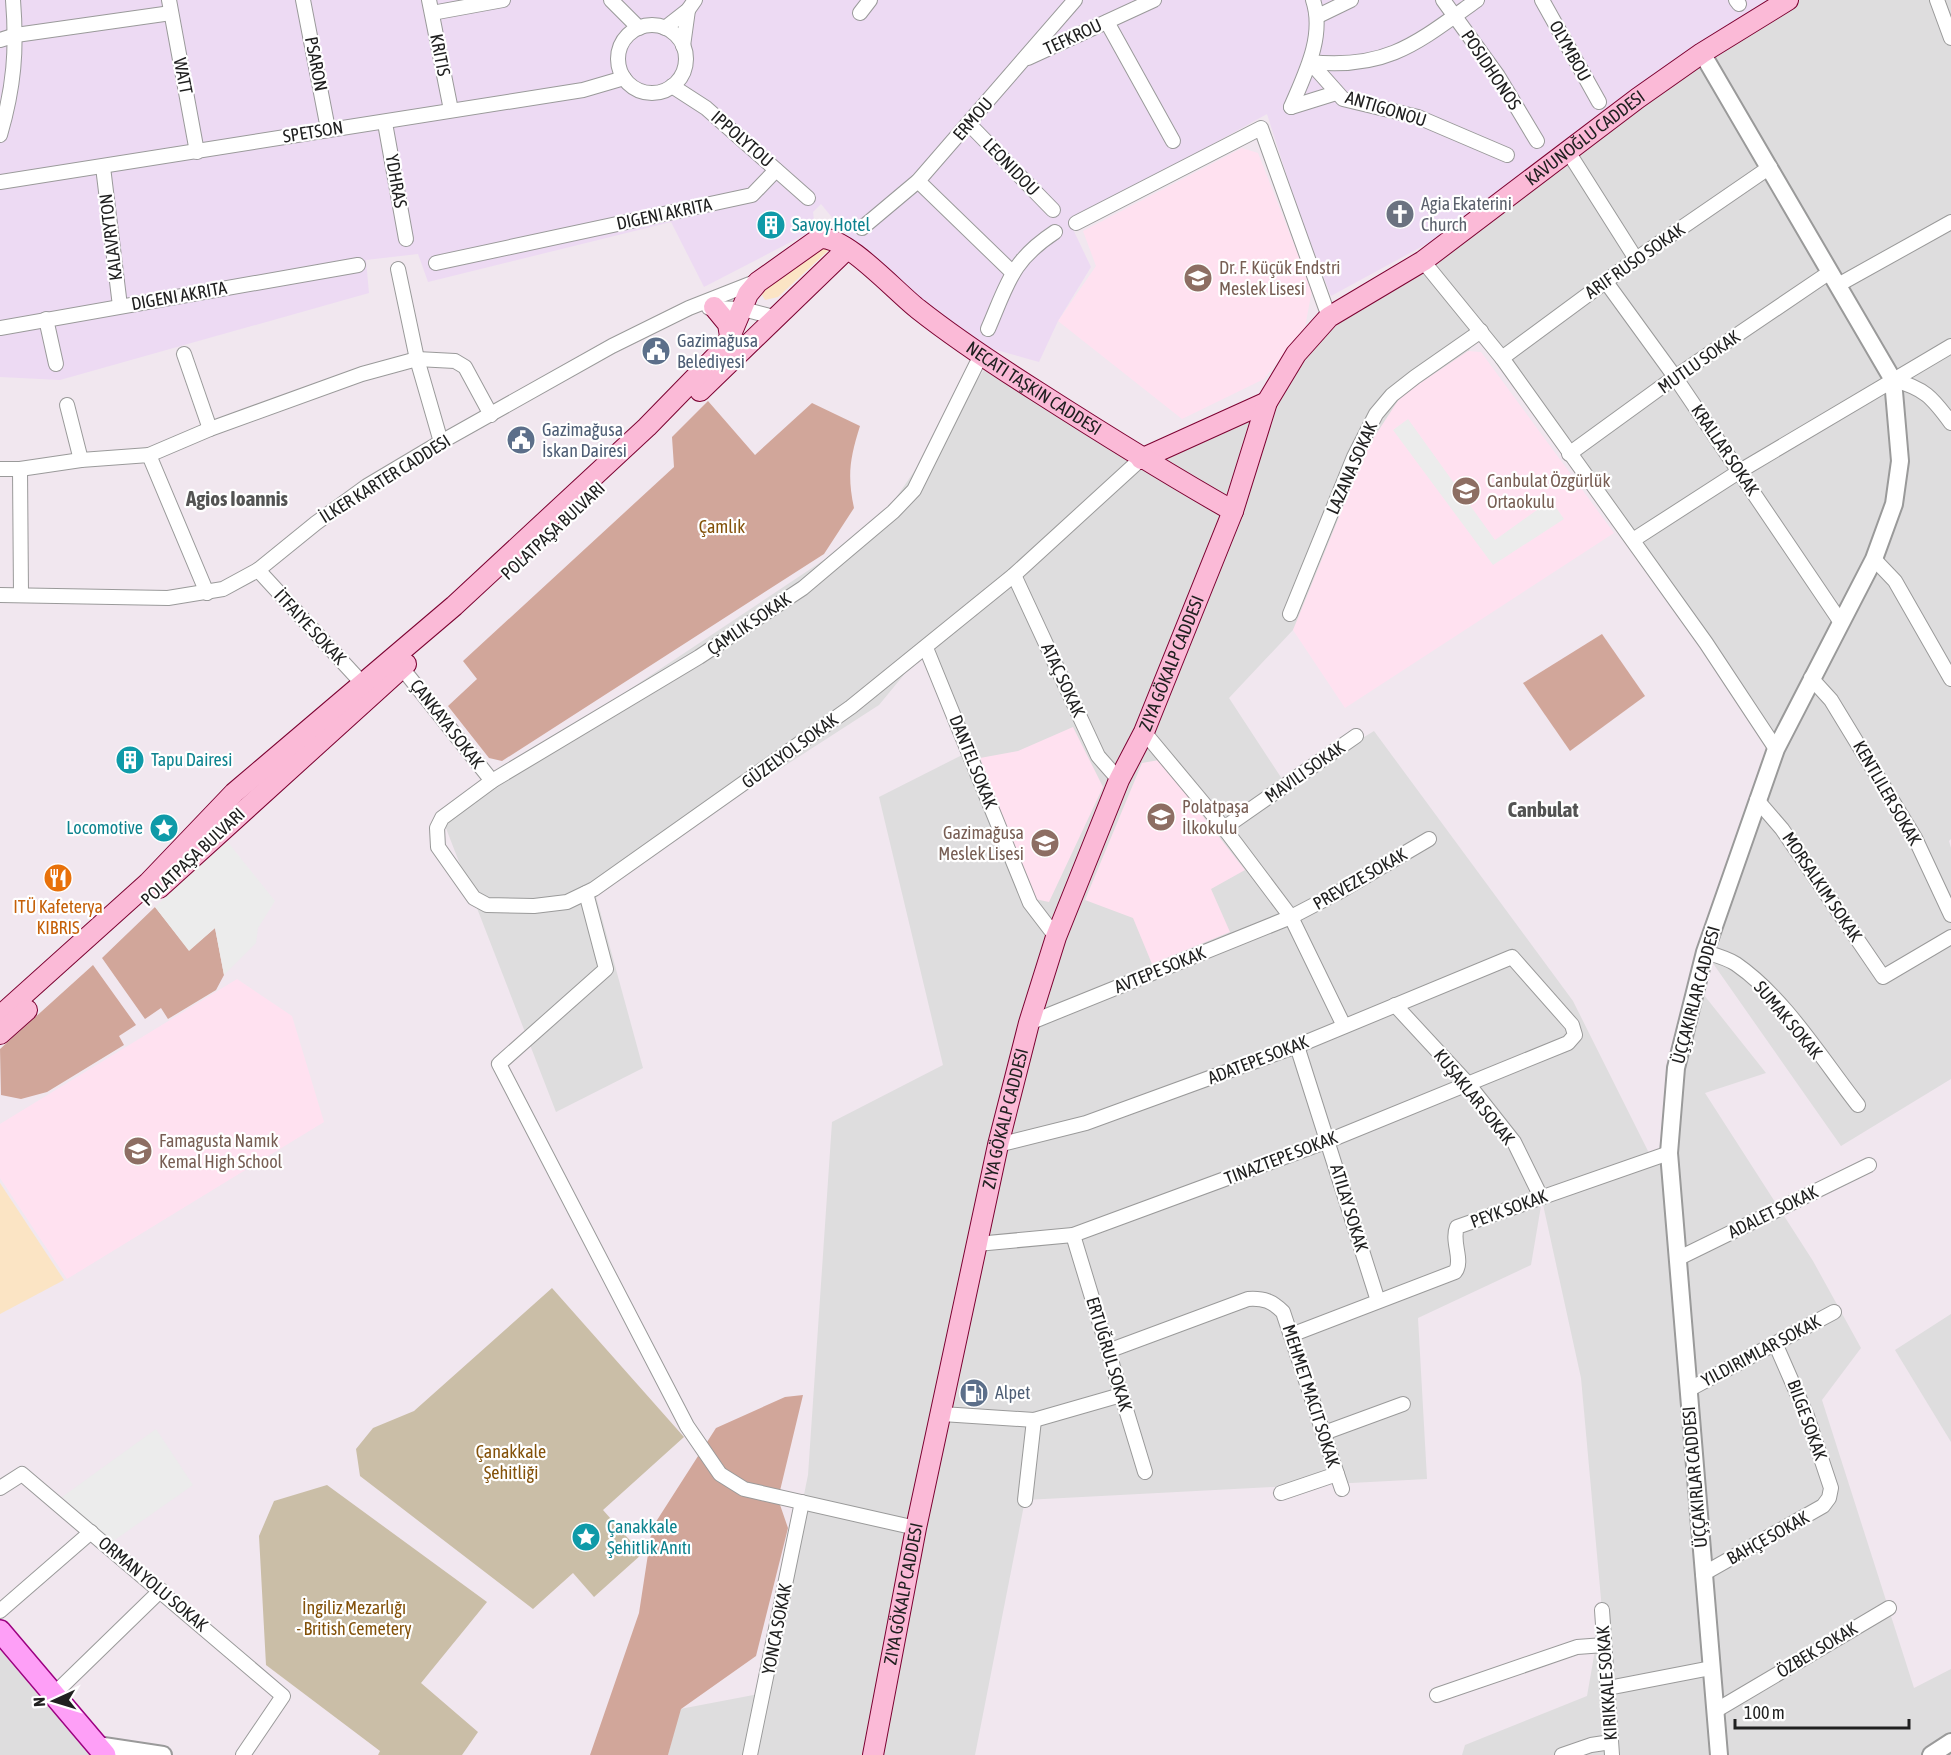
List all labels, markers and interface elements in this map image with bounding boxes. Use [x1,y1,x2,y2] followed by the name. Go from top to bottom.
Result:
[1040,14,1105,59] street label: TEFKROU
[1545,17,1596,85] street label: OLYMBOU
[1457,26,1526,114] street label: POSIDHONOS
[426,32,455,78] street label: KRITIS
[301,35,332,93] street label: PSARON
[170,56,197,96] street label: WATT
[1343,86,1429,131] street label: ANTIGONOU
[1521,86,1649,190] street label: KAVUNOĞLU CADDESI
[948,93,997,144] street label: ERMOU
[707,106,778,171] street label: IPPOLYTOU
[281,116,345,147] street label: SPETSON
[979,134,1044,200] street label: LEONIDOU
[381,153,412,210] street label: YDHRAS
[95,192,126,282] street label: KALAVRYTON
[614,193,714,234] street label: DIGENI AKRITA
[1421,193,1512,235] place label: Agia Ekaterini Church
[1384,198,1416,230] church icon: Agia Ekaterini Church
[755,209,787,241] building icon: Savoy Hotel
[792,214,870,235] place label: Savoy Hotel
[1581,218,1689,303] street label: ARIF RUSO SOKAK
[1219,257,1340,299] place label: Dr. F. Küçük Endstri Meslek Lisesi
[1182,262,1214,294] school or university icon: Dr. F. Küçük Endstri Meslek Lisesi
[129,277,229,314] street label: DIGENI AKRITA
[1654,326,1744,397] street label: MUTLU SOKAK
[677,330,758,372] place label: Gazimağusa Belediyesi
[640,335,672,367] public building icon: Gazimağusa Belediyesi
[962,337,1105,439] street label: NECATI TAŞKIN CADDESI
[1687,400,1764,499] street label: KRALLAR SOKAK
[1322,418,1381,517] street label: LAZANA SOKAK
[542,419,627,461] place label: Gazimağusa İskan Dairesi
[505,424,537,456] public building icon: Gazimağusa İskan Dairesi
[316,430,454,527] street label: İLKER KARTER CADDESI
[1487,470,1610,512] place label: Canbulat Özgürlük Ortaokulu
[1450,475,1482,507] school or university icon: Canbulat Özgürlük Ortaokulu
[496,477,609,584] street label: POLATPAŞA BULVARI
[185,486,289,510] district label: Agios Ioannis
[699,516,745,537] park label: Çamlık
[270,585,351,669] street label: İTFAIYE SOKAK
[703,588,795,659] street label: ÇAMLIK SOKAK
[1135,592,1208,734] street label: ZIYA GÖKALP CADDESI
[1037,639,1090,720] street label: ATAÇ SOKAK
[406,675,489,773] street label: ÇANKAYA SOKAK
[738,709,842,792] street label: GÜZELYOL SOKAK
[945,712,1002,812] street label: DANTEL SOKAK
[1261,736,1349,807] street label: MAVILI SOKAK
[1849,737,1926,849] street label: KENTLILER SOKAK
[114,744,146,776] building icon: Tapu Dairesi
[151,749,232,770] place label: Tapu Dairesi
[1182,796,1249,838] place label: Polatpaşa İlkokulu
[1508,797,1578,821] district label: Canbulat
[1145,801,1177,833] school or university icon: Polatpaşa İlkokulu
[136,803,249,910] street label: POLATPAŞA BULVARI
[148,812,180,844] place icon: Locomotive
[66,817,143,838] place label: Locomotive
[938,822,1024,864] place label: Gazimağusa Meslek Lisesi
[1029,827,1061,859] school or university icon: Gazimağusa Meslek Lisesi
[1778,828,1867,946] street label: MORSALKIM SOKAK
[1309,843,1411,914] street label: PREVEZE SOKAK
[42,862,74,894] restaurant icon: ITÜ Kafeterya KIBRIS
[13,896,103,938] place label: ITÜ Kafeterya KIBRIS
[1667,924,1724,1066] street label: ÜÇÇAKIRLAR CADDESI
[1111,942,1209,997] street label: AVTEPE SOKAK
[1750,977,1827,1063] street label: SUMAK SOKAK
[1205,1031,1311,1088] street label: ADATEPE SOKAK
[1430,1045,1519,1149] street label: KUŞAKLAR SOKAK
[978,1046,1032,1191] street label: ZIYA GÖKALP CADDESI
[1221,1126,1340,1189] street label: TINAZTEPE SOKAK
[159,1130,283,1172] place label: Famagusta Namık Kemal High School
[122,1135,154,1167] school or university icon: Famagusta Namık Kemal High School
[1326,1162,1373,1254] street label: ATILAY SOKAK
[1724,1181,1821,1242] street label: ADALET SOKAK
[1467,1185,1550,1232] street label: PEYK SOKAK
[1082,1294,1137,1414] street label: ERTUĞRUL SOKAK
[1698,1310,1824,1391] street label: YILDIRIMLAR SOKAK
[1279,1322,1344,1470] street label: MEHMET MACIT SOKAK
[958,1377,990,1409] fuel station icon: Alpet
[1783,1377,1832,1463] street label: BILGE SOKAK
[995,1382,1030,1403] place label: Alpet
[1678,1405,1711,1549] street label: ÜÇÇAKIRLAR CADDESI
[476,1441,546,1483] park label: Çanakkale Şehitliği
[1723,1506,1813,1569] street label: BAHÇE SOKAK
[607,1516,691,1558] place label: Çanakkale Şehitlik Anıtı
[570,1521,602,1553] place icon: Çanakkale Şehitlik Anıtı
[879,1521,927,1666] street label: ZIYA GÖKALP CADDESI
[94,1532,212,1635] street label: ORMAN YOLU SOKAK
[757,1581,796,1676] street label: YONCA SOKAK
[296,1597,412,1639] park label: İngiliz Mezarlığı - British Cemetery
[1773,1617,1861,1682] street label: ÖZBEK SOKAK
[1592,1625,1621,1741] street label: KIRIKKALE SOKAK
[24,1671,84,1731] north arrow
[1735,1692,1909,1730] scale bar
[30,1697,48,1707] text: N
[1744,1702,1785,1723] text: 100 m

